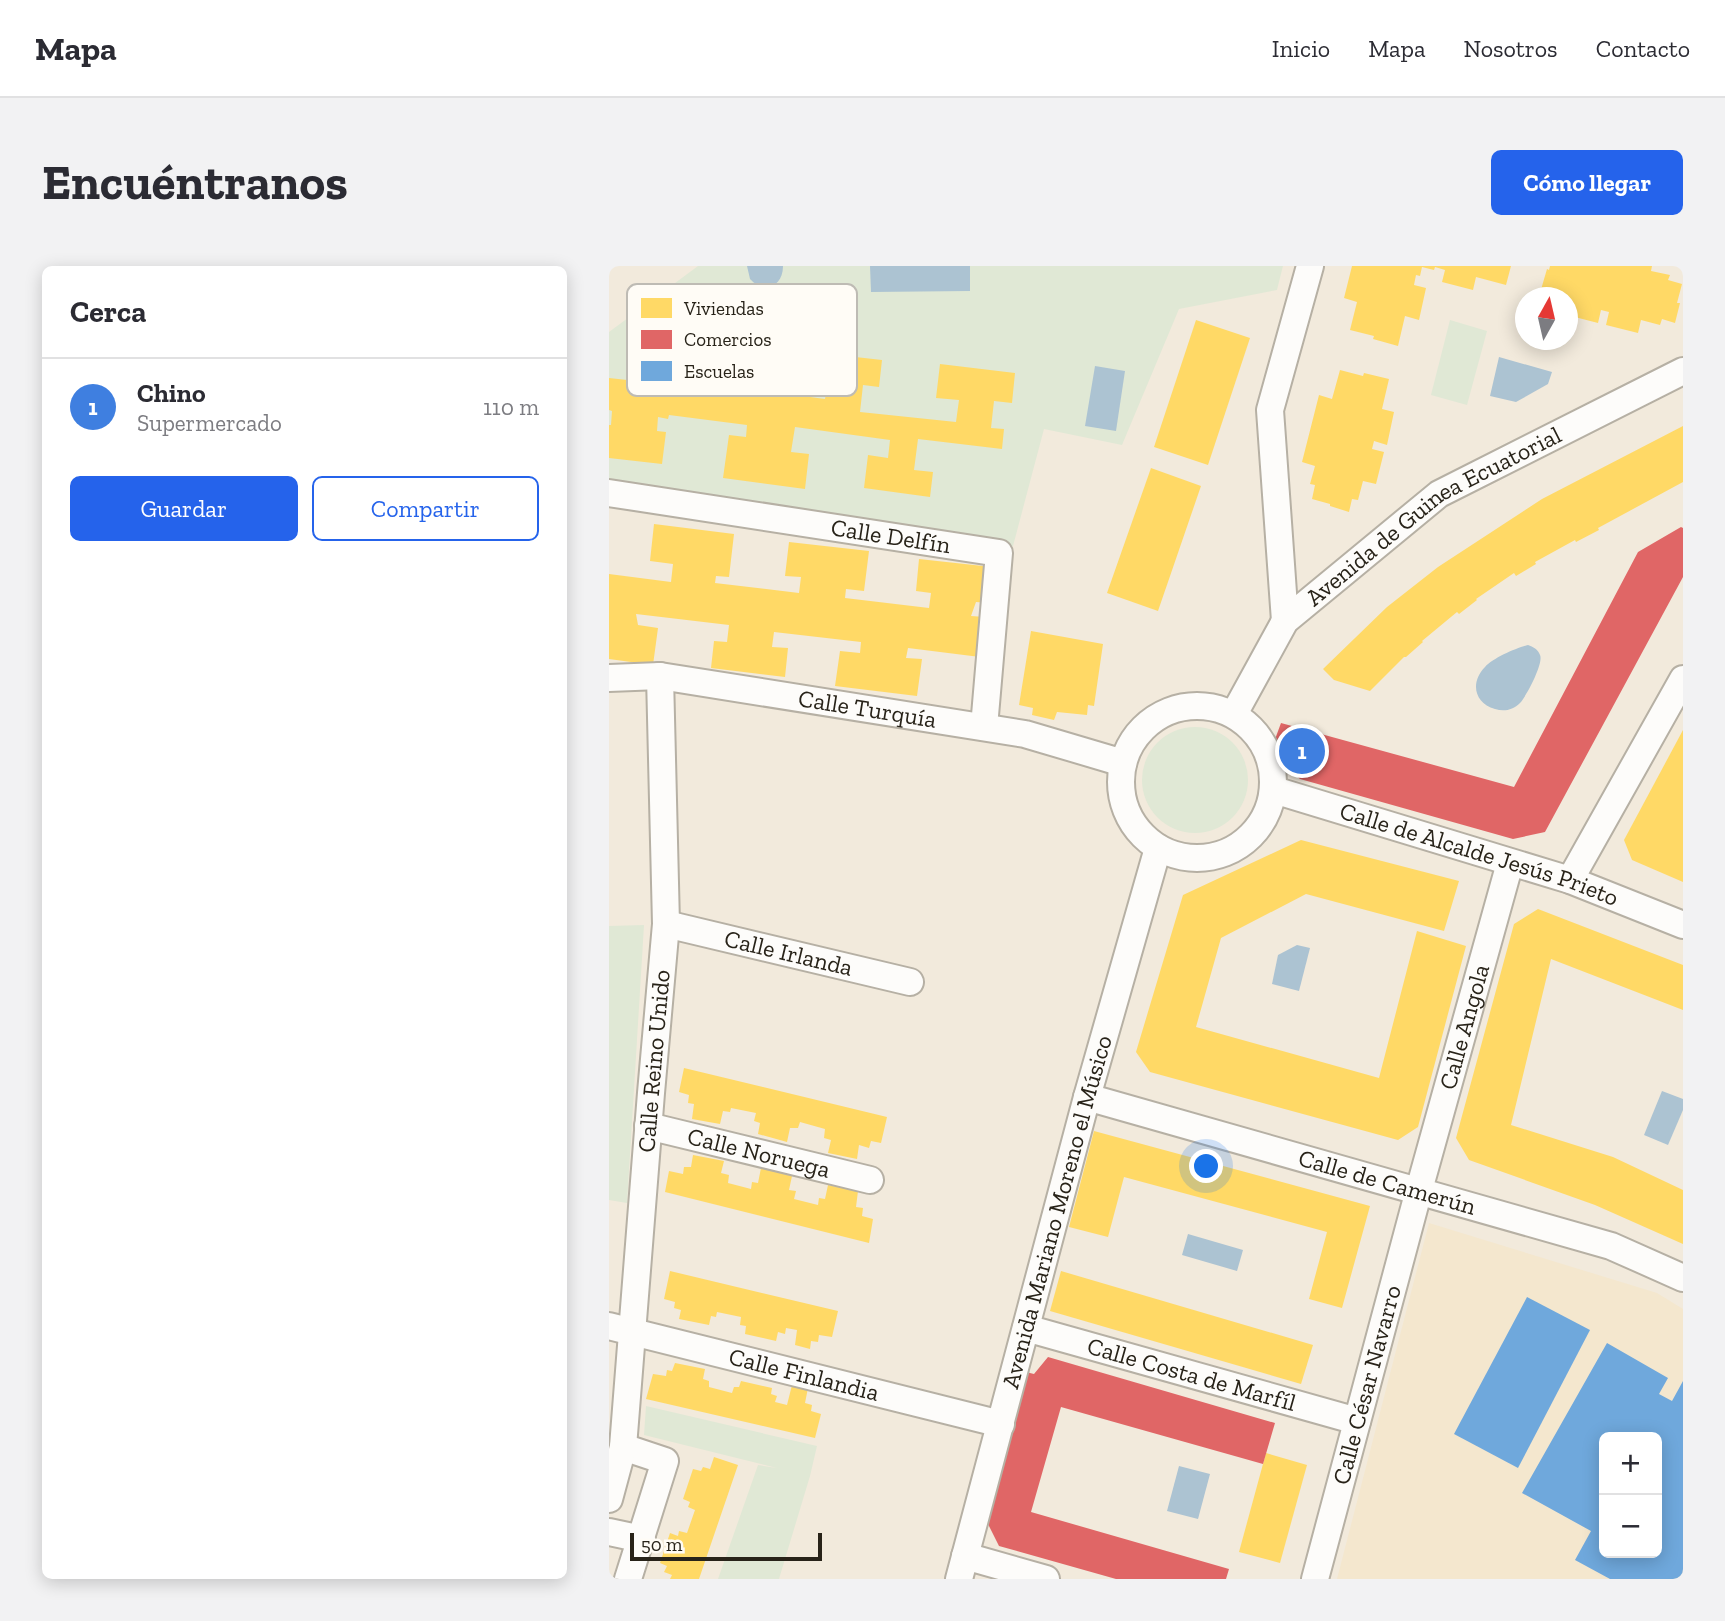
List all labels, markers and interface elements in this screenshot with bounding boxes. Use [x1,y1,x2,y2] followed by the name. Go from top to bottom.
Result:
[35,29,117,68] text: Mapa
[1272,34,1330,63] text: Inicio
[1368,34,1425,63] text: Mapa
[1463,34,1558,63] text: Nosotros
[1596,34,1690,63] text: Contacto
[1491,150,1683,215] button: Cómo llegar
[42,153,348,212] text: Encuéntranos
[627,284,857,396] legend
[1515,287,1578,350] north arrow
[70,294,146,330] text: Cerca
[683,297,764,320] text: Viviendas
[684,328,772,351] text: Comercios
[684,360,754,383] text: Escuelas
[137,377,206,409] text: Chino
[88,393,98,421] text: 1
[483,393,539,421] text: 110 m
[137,409,282,437] text: Supermercado
[1300,420,1566,612] street label: Avenida de Guinea Ecuatorial
[70,476,298,541] button: Guardar
[312,476,539,541] button: Compartir
[829,512,953,559] street label: Calle Delfín
[796,683,939,734] street label: Calle Turquía
[1279,725,1325,777] pin: 1
[1336,796,1623,912] street label: Calle de Alcalde Jesús Prieto
[722,923,856,982] street label: Calle Irlanda
[1433,960,1495,1093] street label: Calle Angola
[631,968,676,1154] street label: Calle Reino Unido
[995,1032,1118,1392] street label: Avenida Mariano Moreno el Músico
[685,1121,834,1184] street label: Calle Noruega
[1295,1143,1479,1221] street label: Calle de Camerún
[1189,1149,1223,1183] your location
[1326,1282,1407,1488] street label: Calle César Navarro
[1084,1331,1299,1417] street label: Calle Costa de Marfíl
[726,1342,883,1407] street label: Calle Finlandia
[1599,1432,1662,1558] map controls
[1599,1432,1662,1495] button: +
[1599,1495,1662,1558] button: −
[630,1530,823,1562] scale bar
[641,1533,682,1556] text: 50 m

